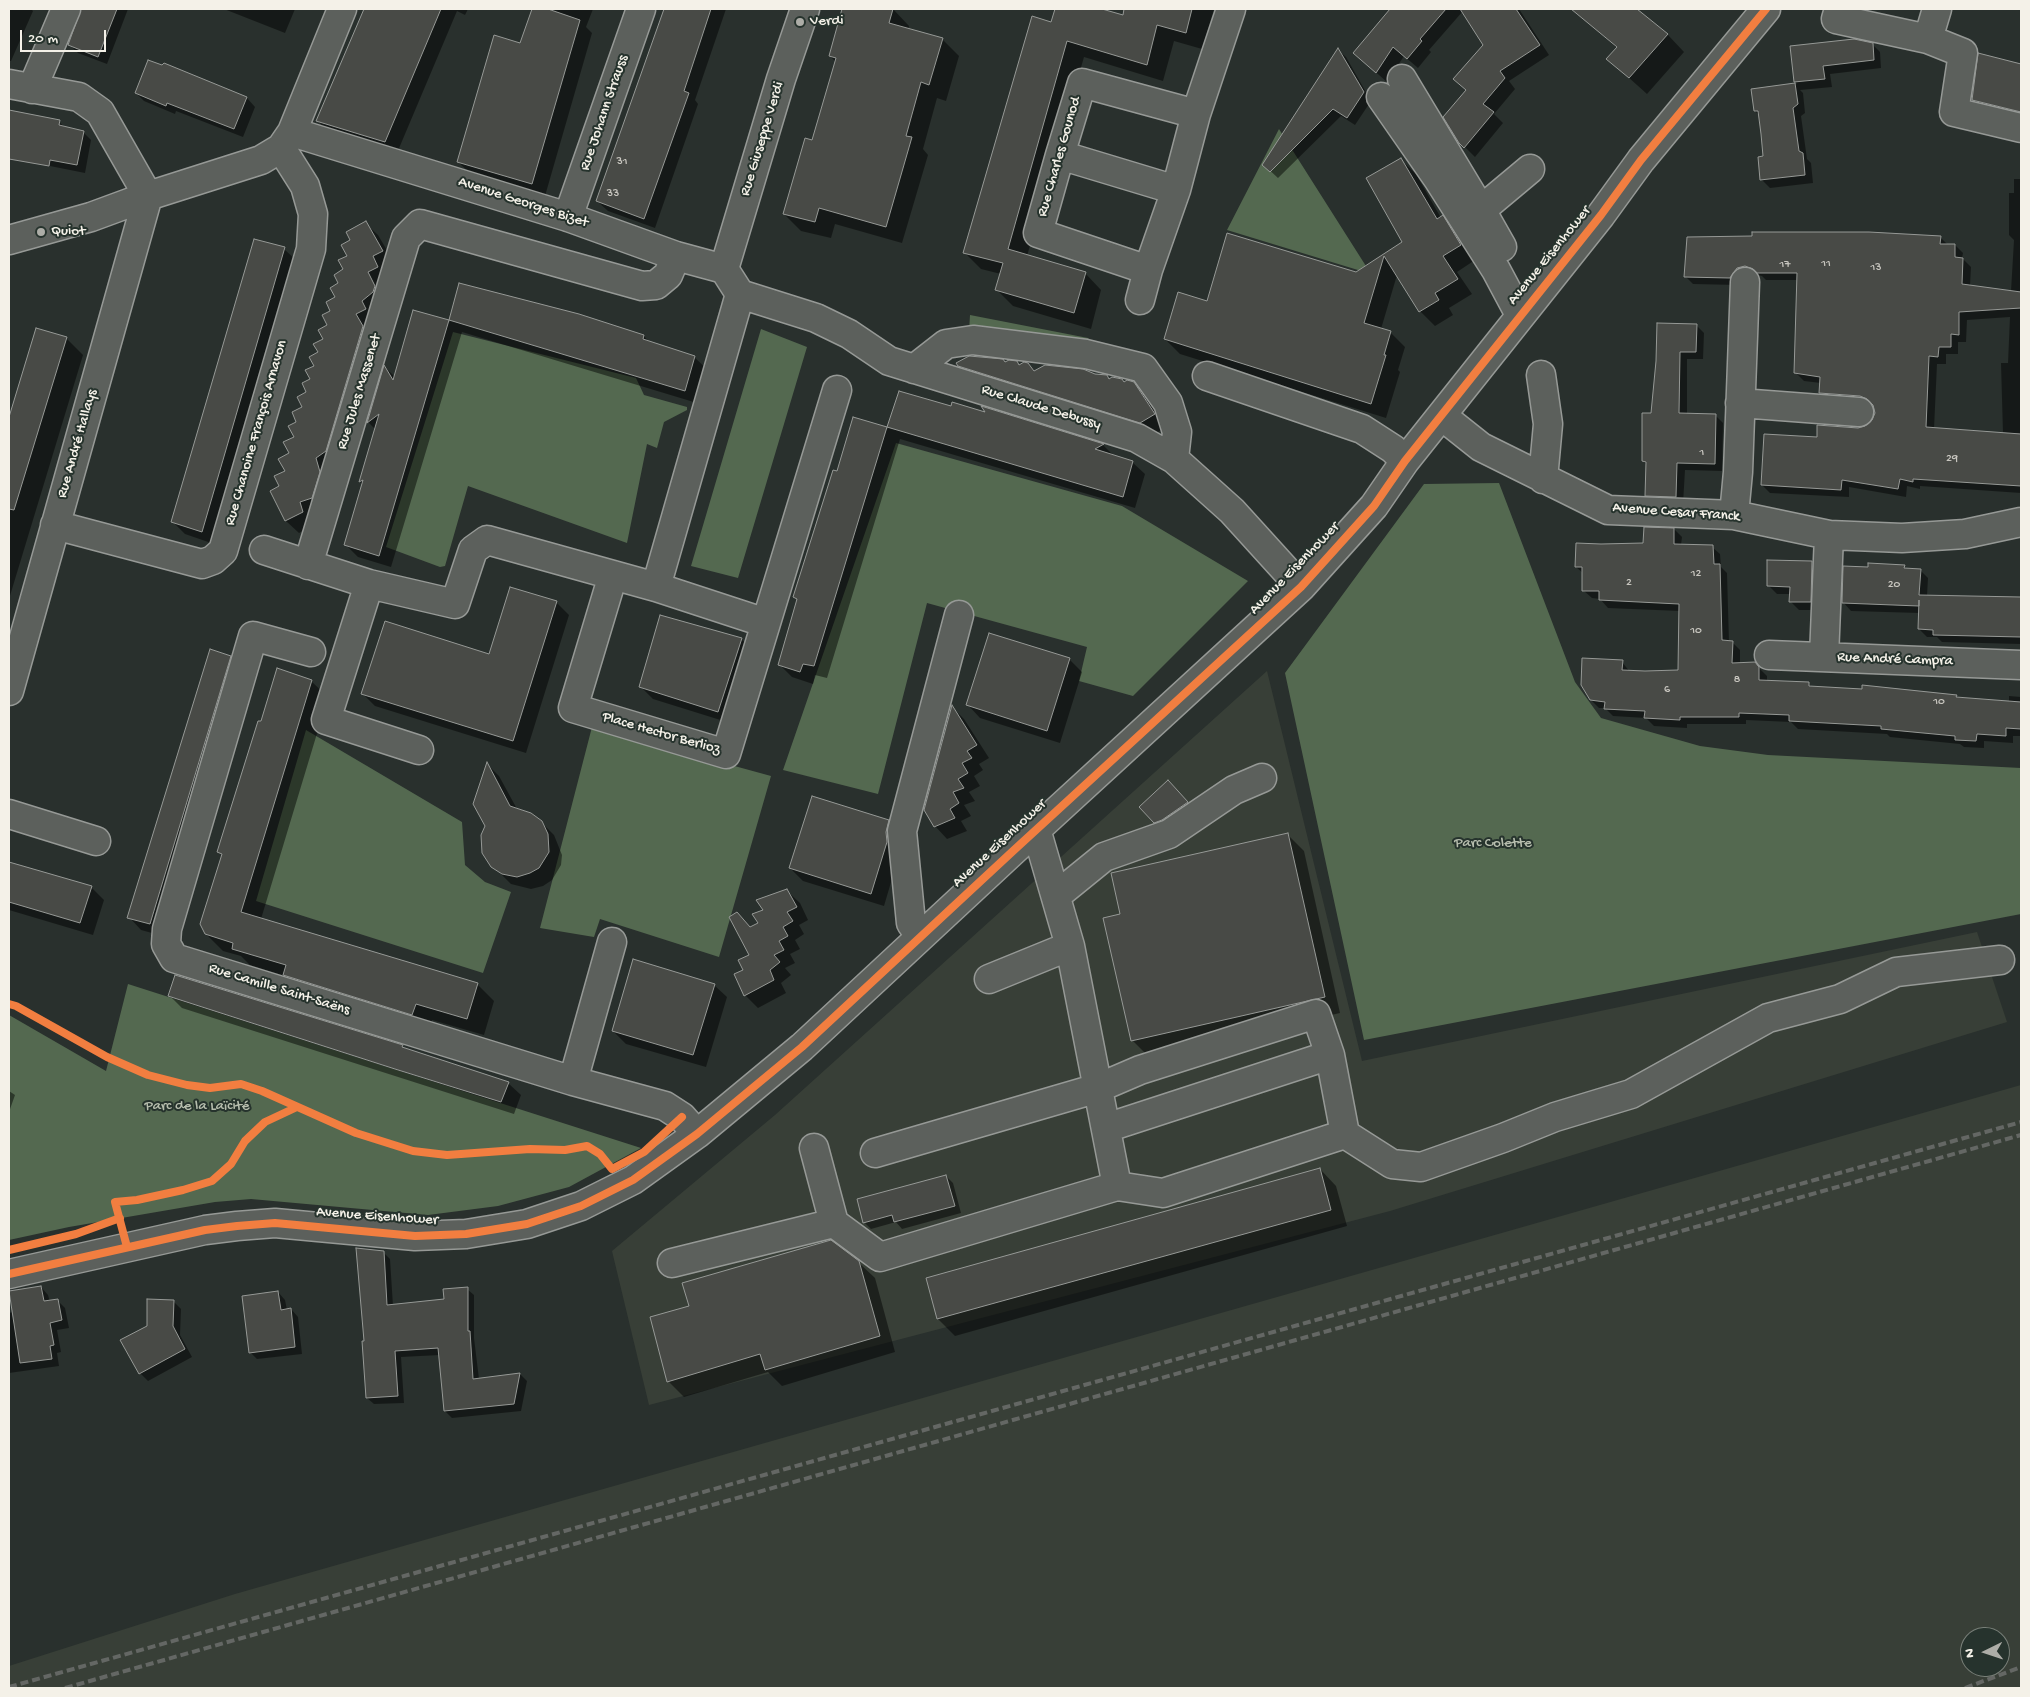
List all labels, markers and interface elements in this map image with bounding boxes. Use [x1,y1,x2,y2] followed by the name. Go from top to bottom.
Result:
[810,13,843,31] place label: Verdi
[794,16,806,28] marker: Verdi
[22,20,109,52] scale bar
[28,30,58,48] text: 20 m
[577,53,633,173] street label: Rue Johann Strauss
[737,80,789,198] street label: Rue Giuseppe Verdi
[1034,95,1086,219] street label: Rue Charles Gounod
[616,155,628,169] house number: 31
[456,173,590,233] street label: Avenue Georges Bizet
[607,187,619,201] house number: 33
[1505,203,1595,309] street label: Avenue Eisenhower
[51,223,85,241] place label: Quiot
[35,226,47,238] marker: Quiot
[1821,257,1831,271] house number: 11
[1779,258,1791,272] house number: 17
[1870,261,1882,275] house number: 13
[334,332,386,452] street label: Rue Jules Massenet
[222,338,292,528] street label: Rue Chanoine François Arnavon
[979,381,1103,435] street label: Rue Claude Debussy
[54,388,102,500] street label: Rue André Hallays
[1700,446,1704,460] house number: 1
[1946,452,1958,466] house number: 29
[1612,500,1740,526] street label: Avenue Cesar Franck
[1246,519,1344,619] street label: Avenue Eisenhower
[1691,567,1701,581] house number: 12
[1626,576,1632,590] house number: 2
[1888,578,1900,592] house number: 20
[1690,624,1702,638] house number: 10
[1837,649,1953,671] street label: Rue André Campra
[1734,673,1740,687] house number: 8
[1664,683,1670,697] house number: 6
[1933,695,1945,709] house number: 10
[600,709,722,759] street label: Place Hector Berlioz
[949,796,1051,892] street label: Avenue Eisenhower
[1454,835,1532,853] park label: Parc Colette
[206,960,352,1020] street label: Rue Camille Saint-Saëns
[144,1098,250,1116] park label: Parc de la Laïcité
[315,1204,439,1230] street label: Avenue Eisenhower
[1960,1627,2010,1677] north arrow
[1962,1648,1979,1658] text: N

